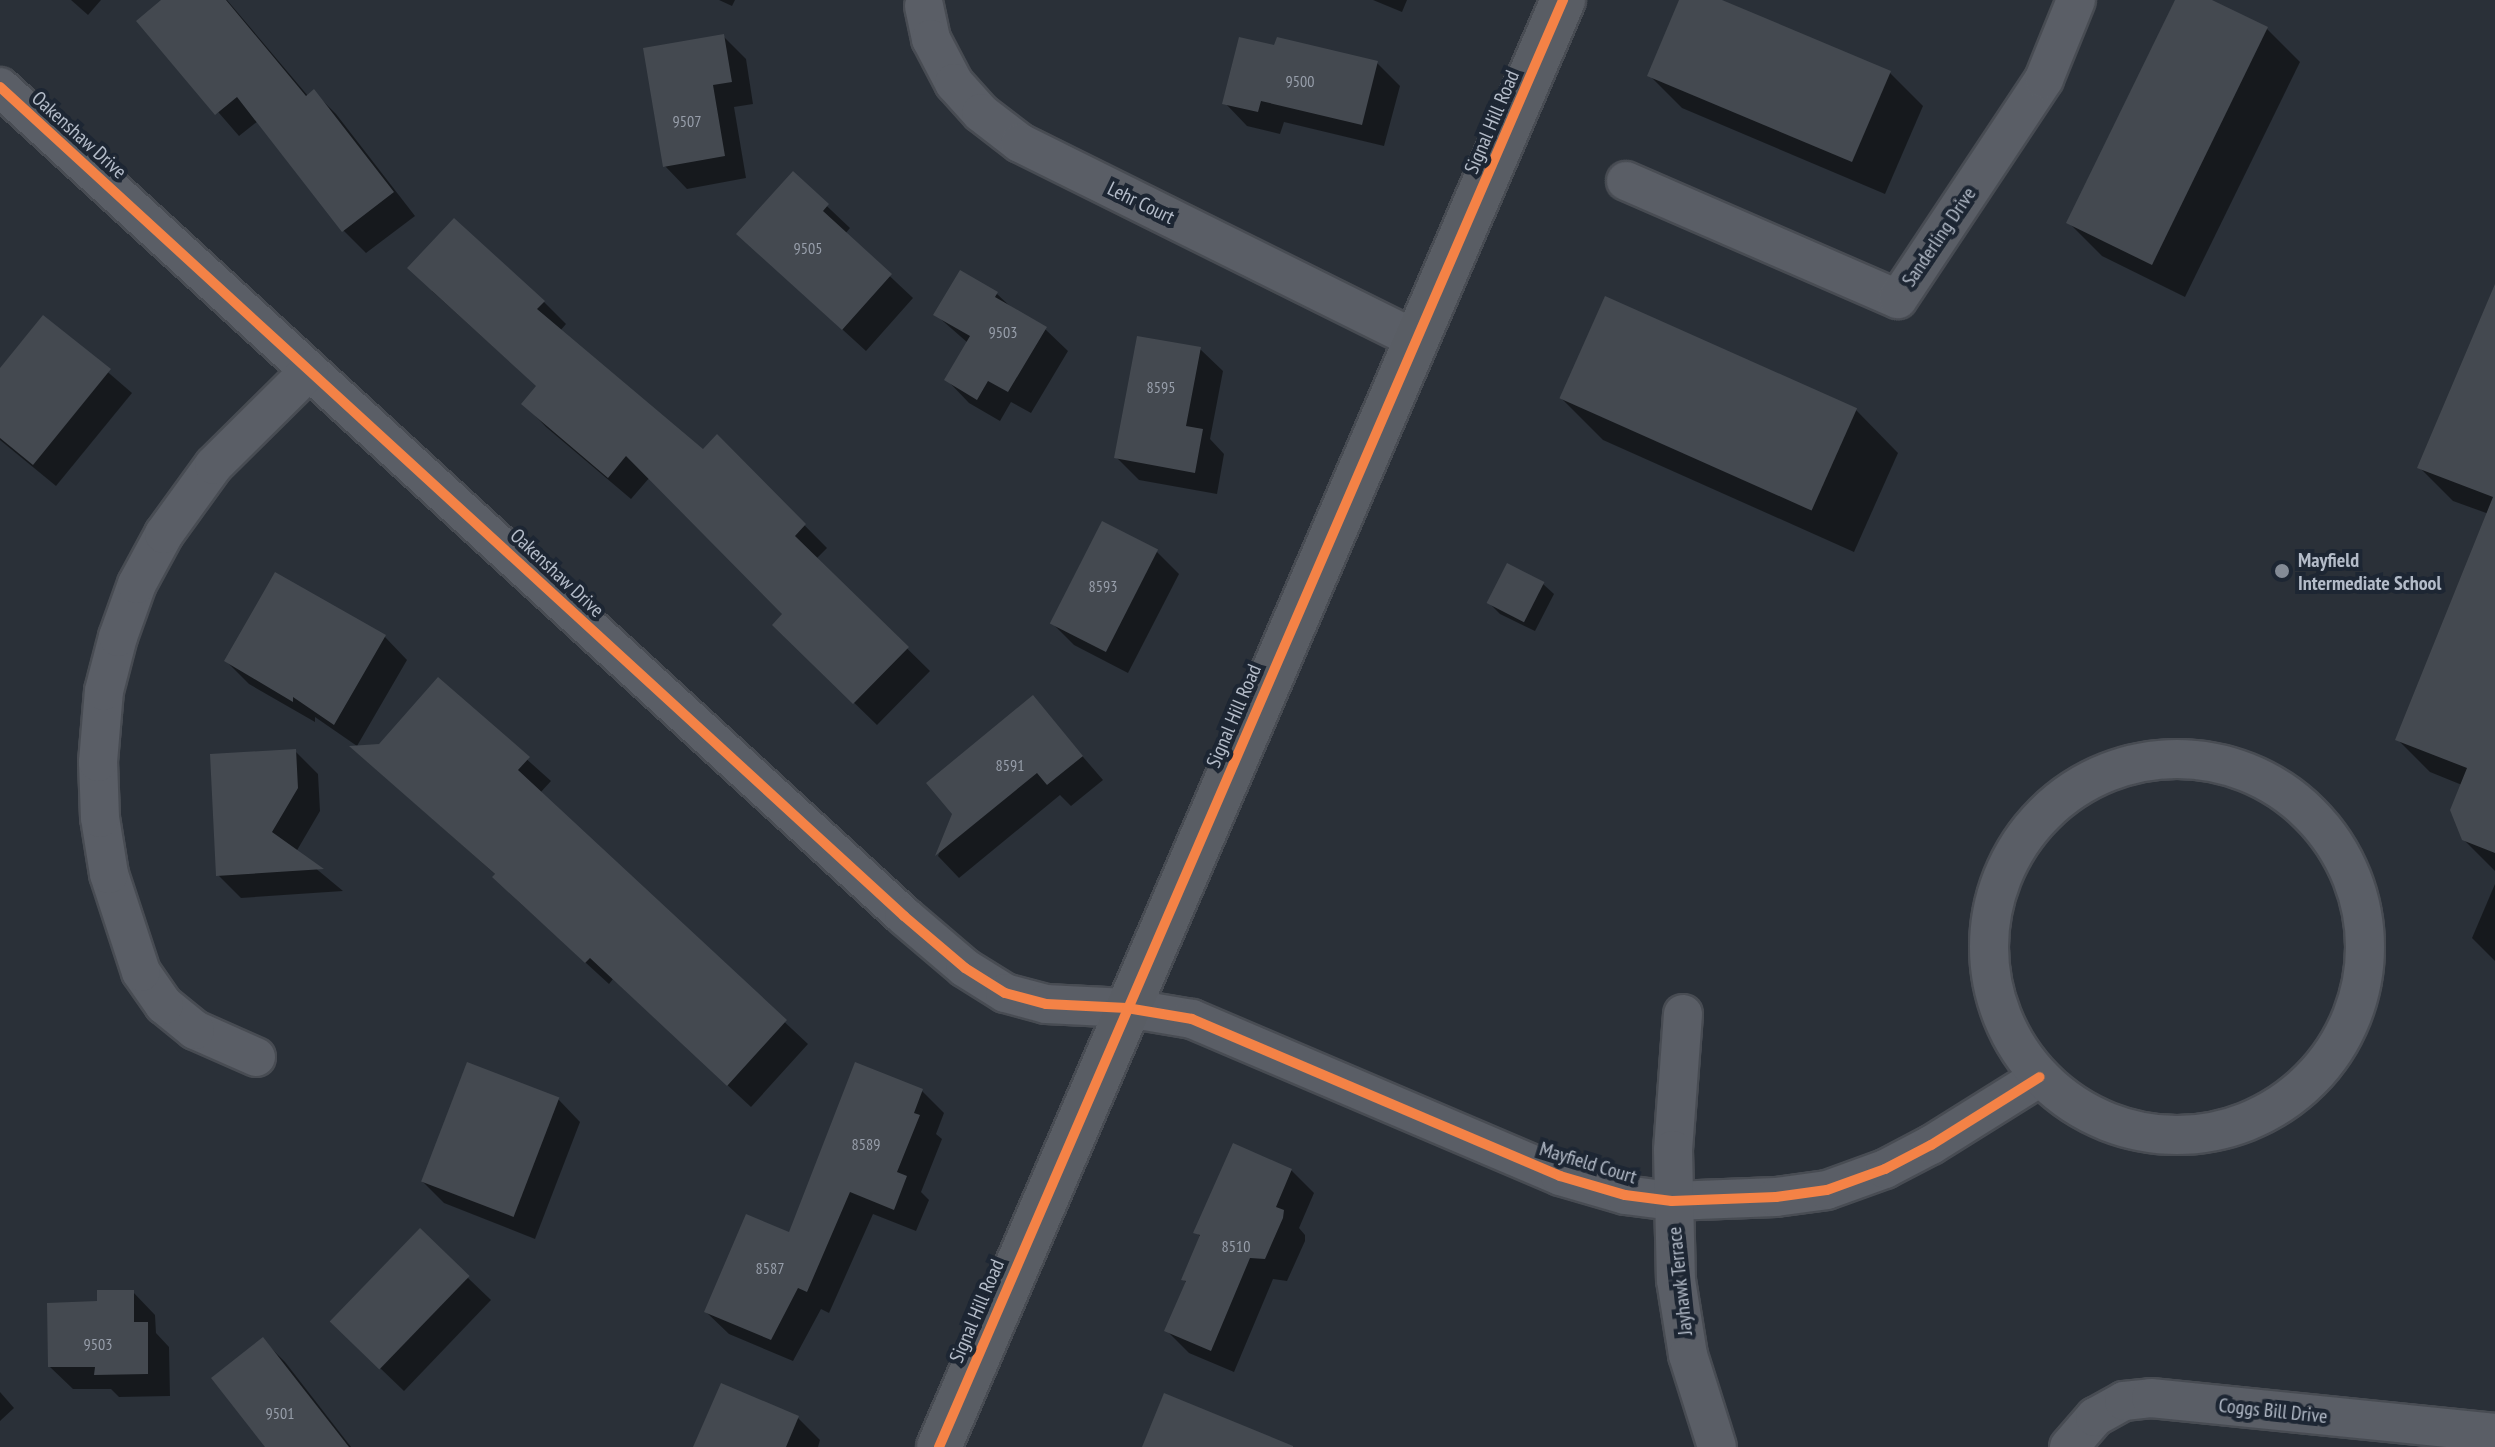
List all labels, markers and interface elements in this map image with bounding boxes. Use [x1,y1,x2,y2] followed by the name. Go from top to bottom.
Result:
[1459,67,1525,177] street label: Signal Hill Road
[1286,71,1314,91] house number: 9500
[27,86,131,184] street label: Oakenshaw Drive
[673,111,701,131] house number: 9507
[1104,177,1178,229] street label: Lehr Court
[1897,183,1981,291] street label: Sanderling Drive
[794,238,822,258] house number: 9505
[989,322,1017,342] house number: 9503
[1147,377,1175,397] house number: 8595
[505,523,609,623] street label: Oakenshaw Drive
[2298,548,2441,595] place label: Mayfield Intermediate School
[2273,562,2291,580] marker: Mayfield Intermediate School
[1089,576,1117,596] house number: 8593
[1201,661,1267,771] street label: Signal Hill Road
[996,755,1024,775] house number: 8591
[852,1134,880,1154] house number: 8589
[1537,1137,1639,1189] street label: Mayfield Court
[1662,1225,1698,1337] street label: Jayhawk Terrace
[1222,1236,1250,1256] house number: 8510
[944,1256,1010,1366] street label: Signal Hill Road
[756,1258,784,1278] house number: 8587
[84,1334,112,1354] house number: 9503
[2217,1393,2329,1429] street label: Coggs Bill Drive
[266,1403,294,1423] house number: 9501

